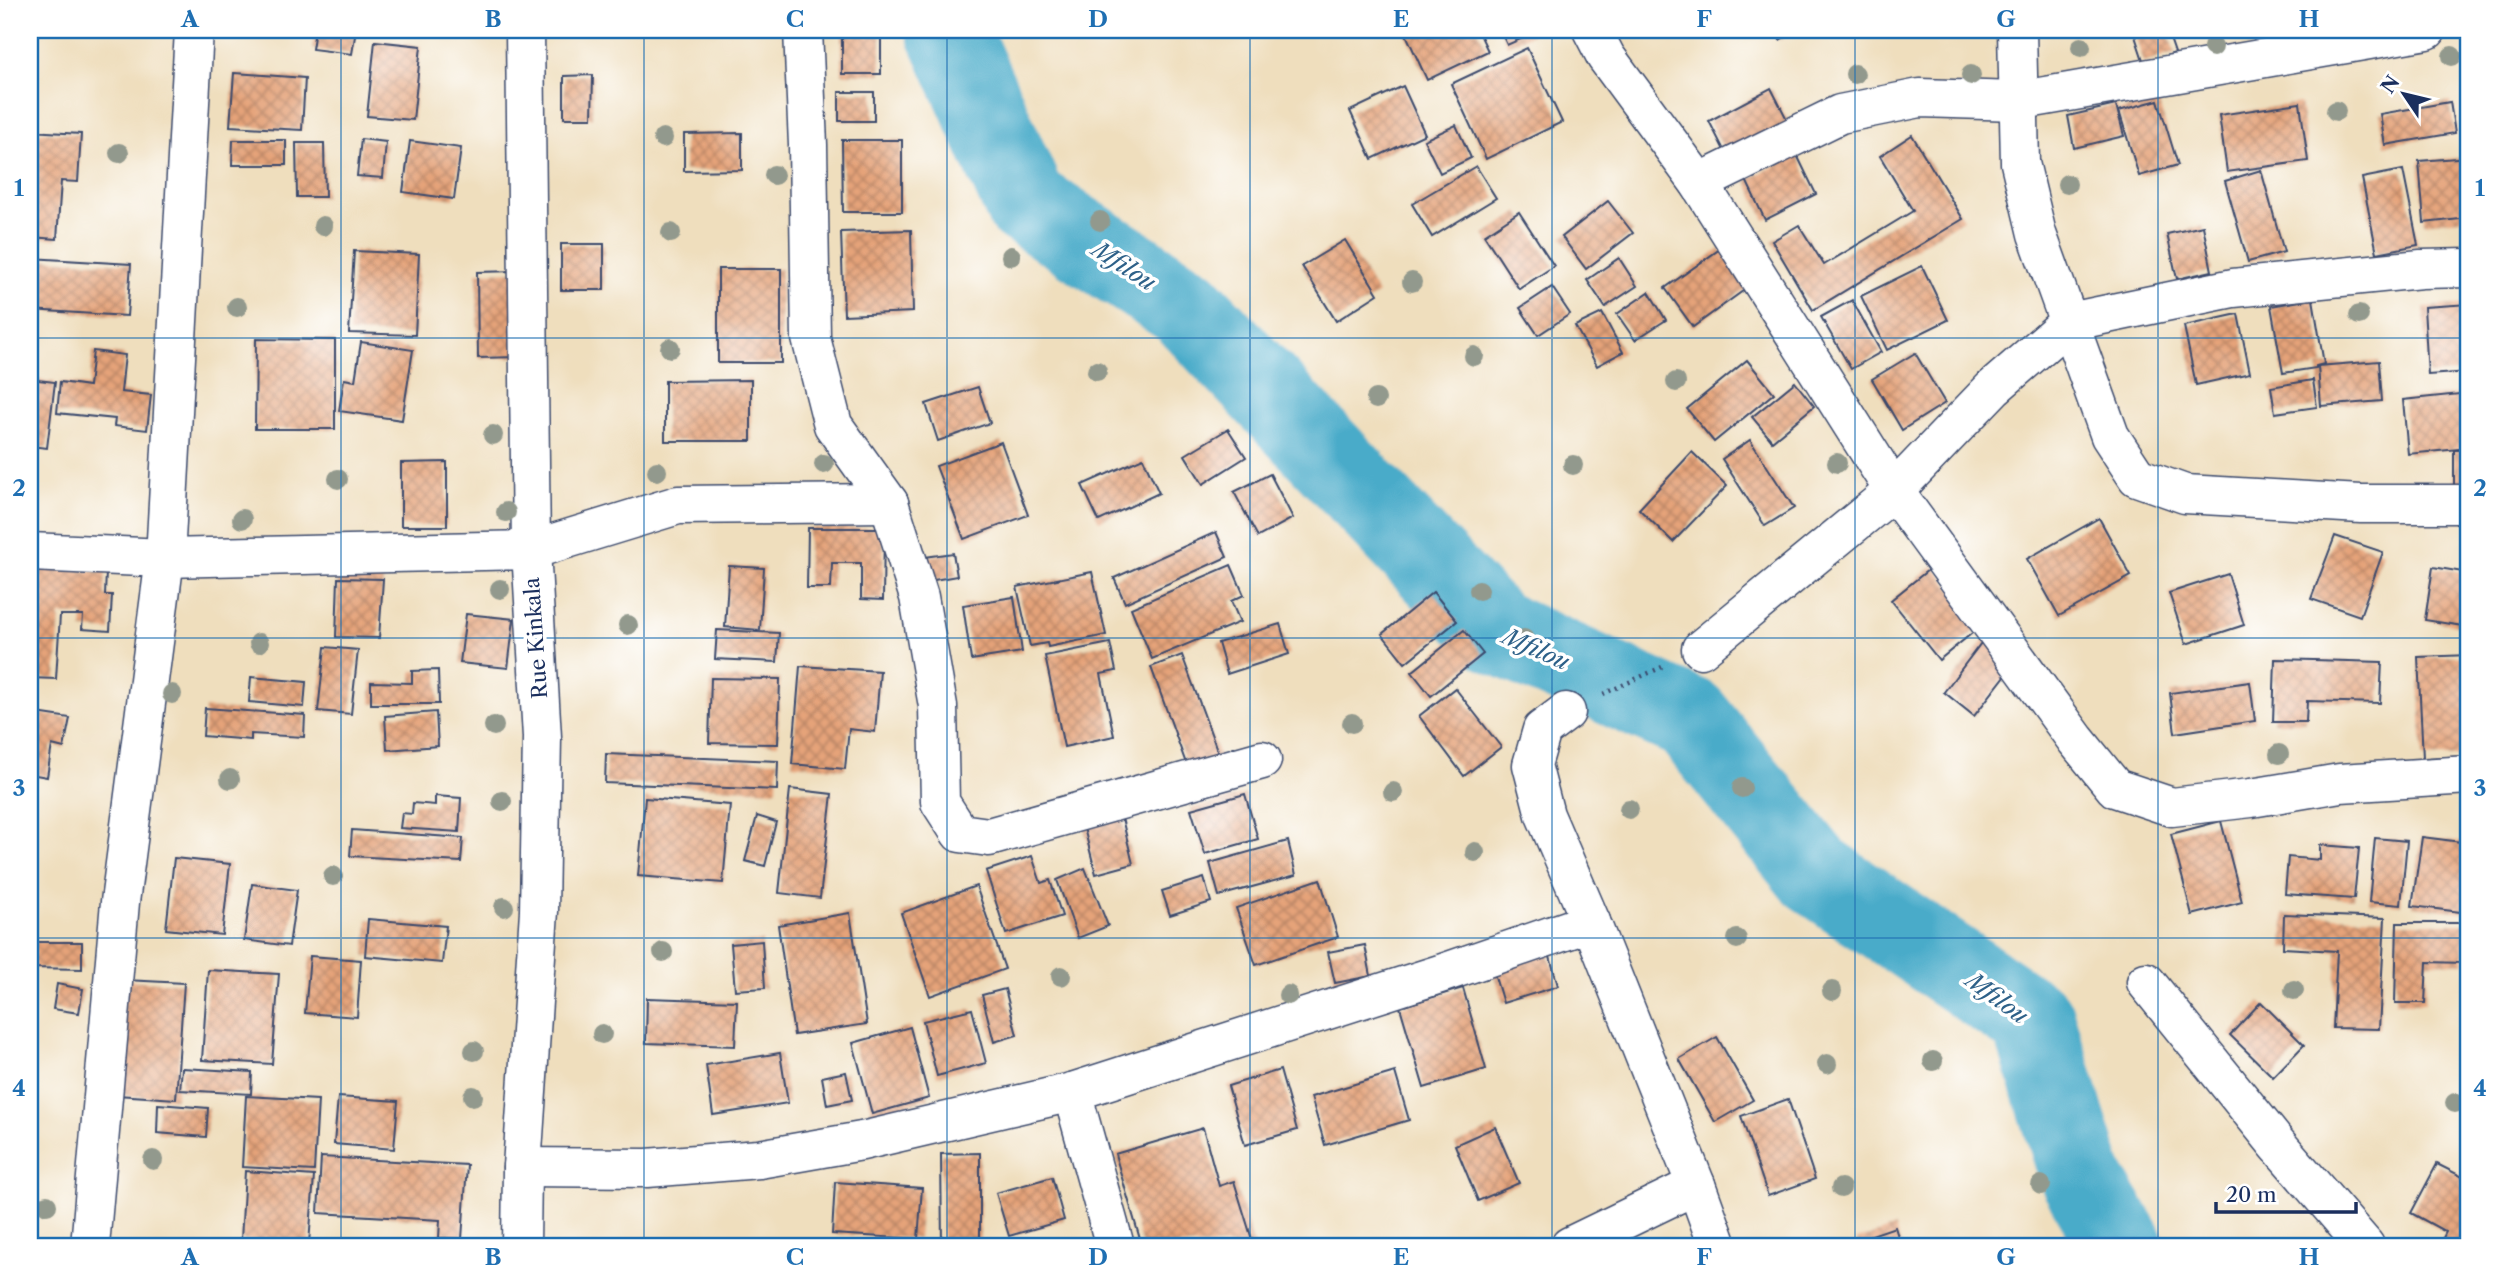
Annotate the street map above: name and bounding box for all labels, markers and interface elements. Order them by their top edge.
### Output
text: A [180,5,200,33]
text: B [484,5,502,33]
text: C [786,5,804,33]
text: D [1088,5,1108,33]
text: E [1393,5,1409,33]
text: F [1696,5,1712,33]
text: G [1996,5,2016,33]
text: H [2299,5,2320,33]
north arrow [2370,60,2440,130]
text: N [2376,71,2405,98]
text: 1 [14,174,25,202]
text: 1 [2475,174,2486,202]
water label: Mfilou [1085,234,1161,297]
text: 2 [12,474,26,502]
text: 2 [2473,474,2487,502]
street label: Rue Kinkala [519,576,552,700]
water label: Mfilou [1496,621,1574,676]
text: 3 [13,774,26,802]
text: 3 [2474,774,2487,802]
water label: Mfilou [1958,964,2034,1030]
text: 4 [12,1074,26,1102]
text: 4 [2473,1074,2487,1102]
scale bar [2216,1171,2356,1215]
text: 20 m [2226,1182,2277,1207]
text: A [180,1243,200,1271]
text: B [484,1243,502,1271]
text: C [786,1243,804,1271]
text: D [1088,1243,1108,1271]
text: E [1393,1243,1409,1271]
text: F [1696,1243,1712,1271]
text: G [1996,1243,2016,1271]
text: H [2299,1243,2320,1271]

